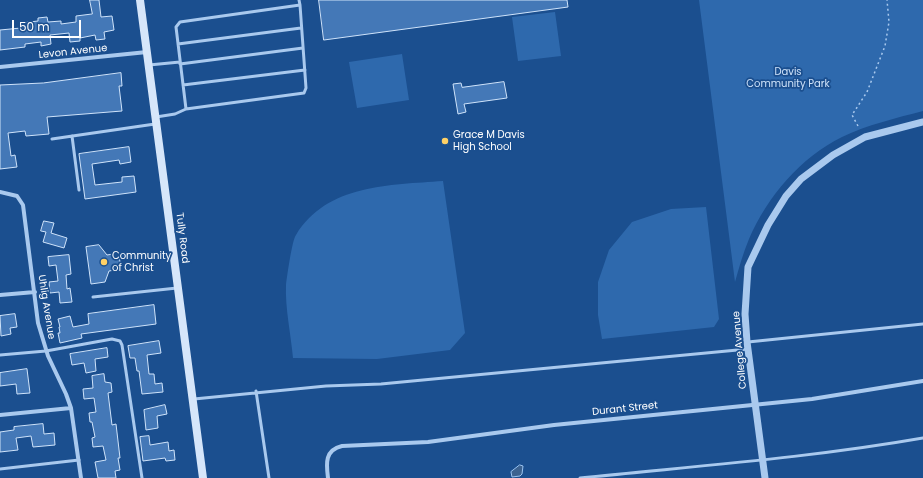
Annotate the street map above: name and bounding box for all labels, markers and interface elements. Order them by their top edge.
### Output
scale bar [14,12,83,38]
text: 50 m [19,18,50,35]
street label: Levon Avenue [38,42,108,62]
park label: Davis Community Park [746,66,830,90]
place label: Grace M Davis High School [453,129,525,152]
marker: Grace M Davis High School [440,136,450,146]
street label: Tully Road [173,212,191,264]
place label: Community of Christ [112,250,171,274]
marker: Community of Christ [99,257,109,267]
street label: Uhlig Avenue [35,274,57,340]
street label: College Avenue [731,310,749,390]
street label: Durant Street [592,400,658,418]

